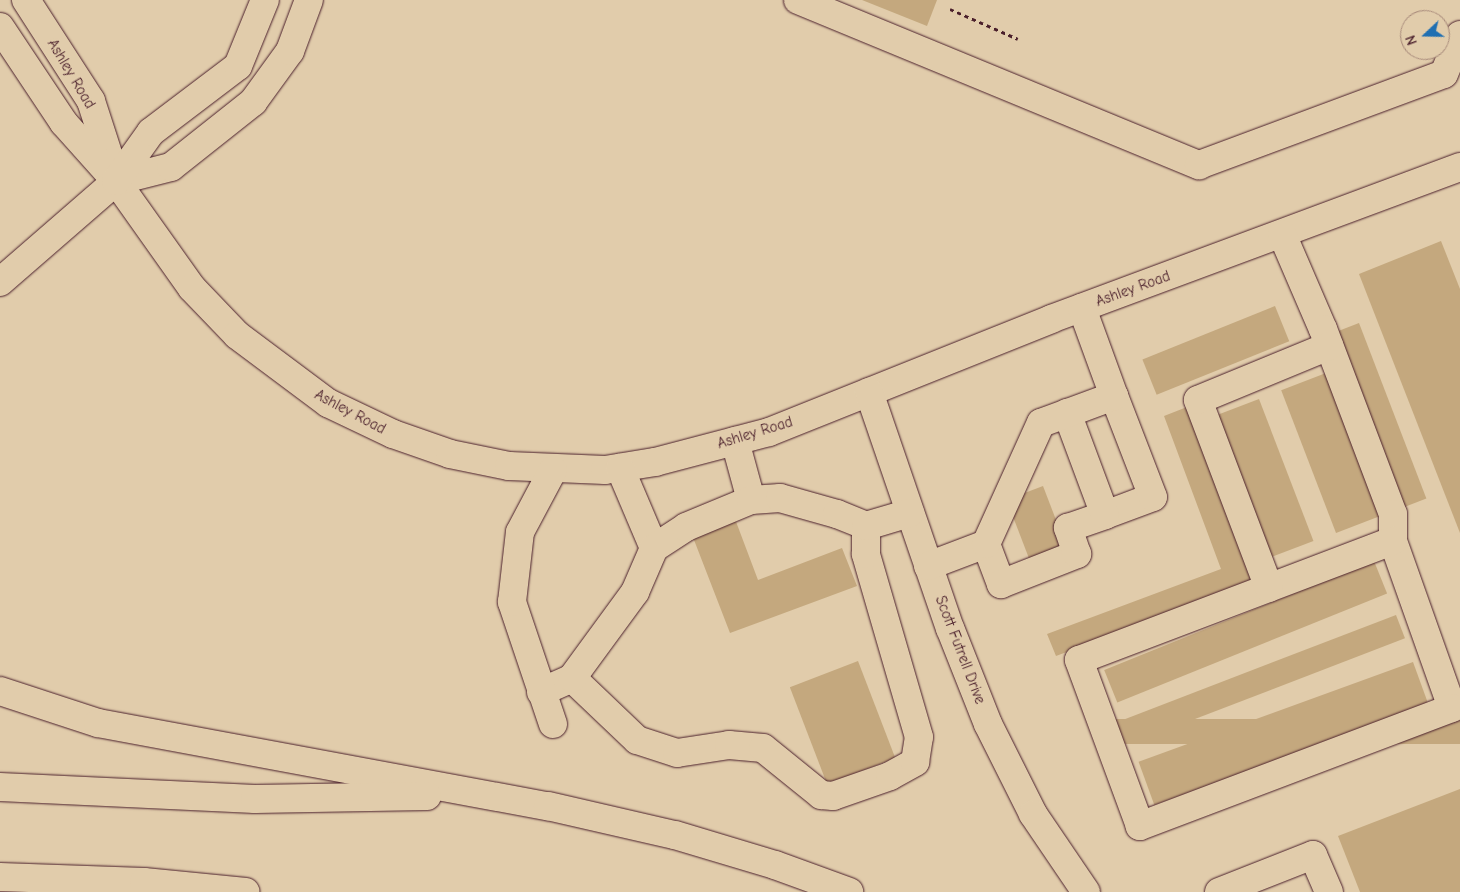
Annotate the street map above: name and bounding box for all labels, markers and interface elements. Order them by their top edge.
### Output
north arrow [1400,10,1450,60]
text: N [1402,33,1421,48]
street label: Ashley Road [43,36,99,112]
street label: Ashley Road [1093,267,1173,311]
street label: Ashley Road [311,386,389,438]
street label: Ashley Road [715,413,795,453]
street label: Scott Futrell Drive [931,593,989,707]

